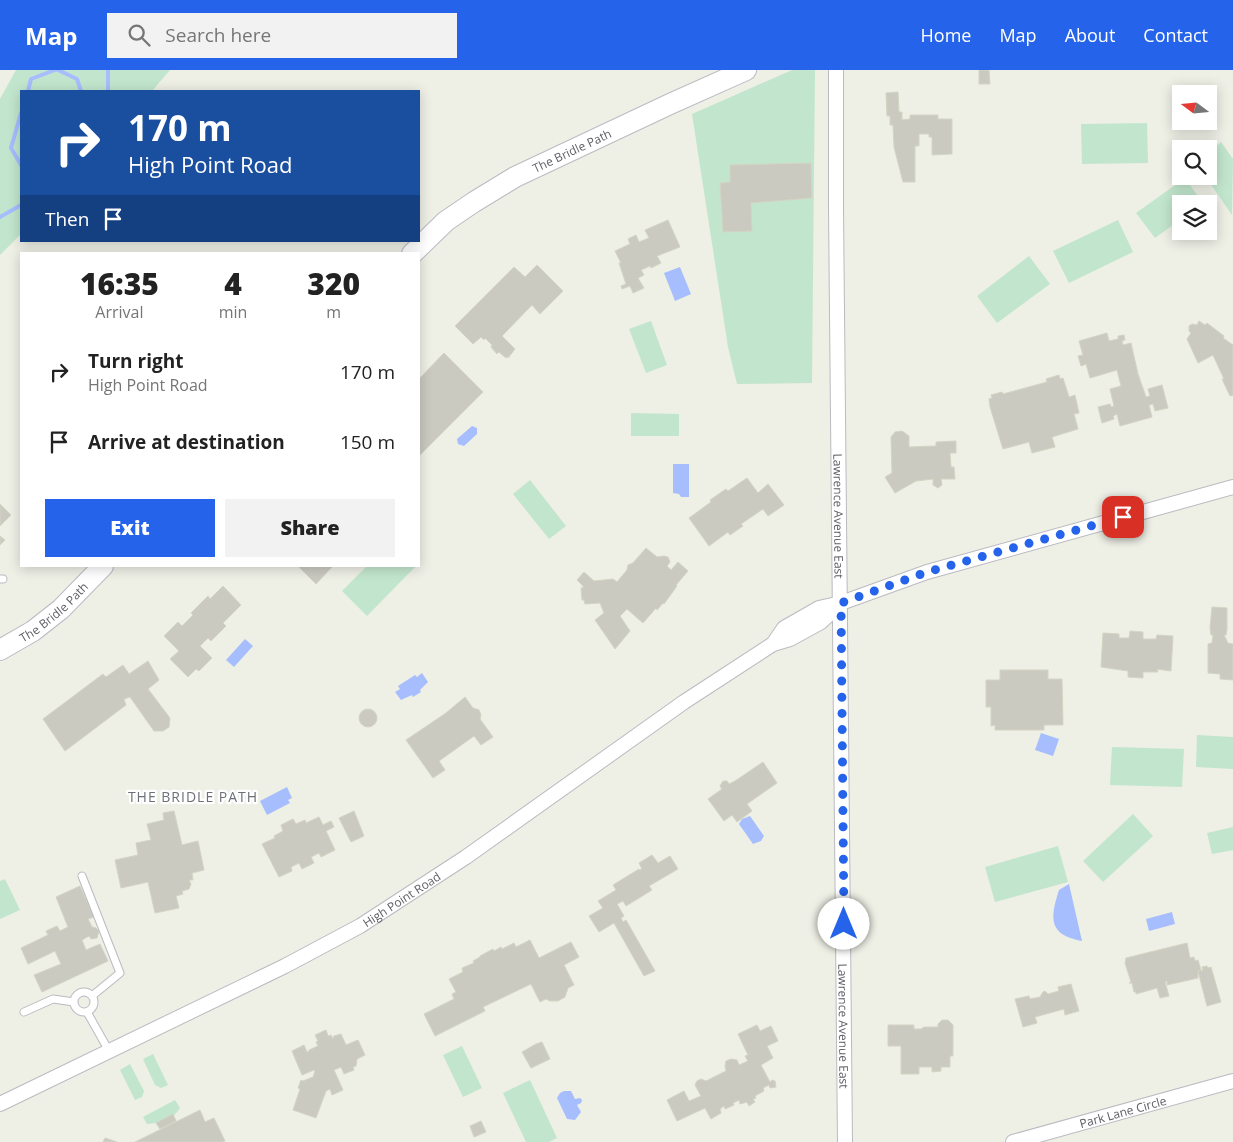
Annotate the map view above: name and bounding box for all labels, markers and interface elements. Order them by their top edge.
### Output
search box [107,13,457,58]
text: Map [25,19,77,52]
icon: search [125,21,153,49]
text: Search here [165,22,271,48]
text: Home [921,23,971,47]
text: Map [999,23,1037,47]
text: About [1065,23,1115,47]
text: Contact [1143,23,1208,47]
north arrow [1172,85,1218,130]
map controls [1172,85,1217,240]
text: 170 m [128,104,232,151]
icon: right [45,110,110,175]
street label: The Bridle Path [530,124,614,176]
button: search [1172,140,1217,185]
text: High Point Road [128,149,293,179]
button: layers [1172,195,1217,240]
icon: arrive [99,205,127,233]
text: Then [45,206,89,232]
text: 16:35 [80,263,159,304]
text: 4 [224,263,242,304]
text: 320 [307,263,360,304]
text: Arrival [95,301,143,323]
text: min [219,301,247,323]
text: m [326,301,341,323]
text: Turn right [88,348,183,374]
icon: right [45,358,73,386]
text: 170 m [340,359,395,385]
text: High Point Road [88,374,208,396]
icon: arrive [45,428,73,456]
text: Arrive at destination [88,429,285,455]
text: 150 m [340,429,395,455]
street label: Lawrence Avenue East [830,453,848,579]
pin [1102,496,1144,538]
button: Exit [45,499,215,557]
button: Share [225,499,395,557]
icon: arrive [1109,503,1137,531]
street label: The Bridle Path [16,578,92,646]
district label: THE BRIDLE PATH [128,787,258,806]
street label: High Point Road [359,867,444,931]
position arrow [817,897,869,949]
street label: Lawrence Avenue East [835,963,853,1089]
street label: Park Lane Circle [1077,1091,1168,1132]

